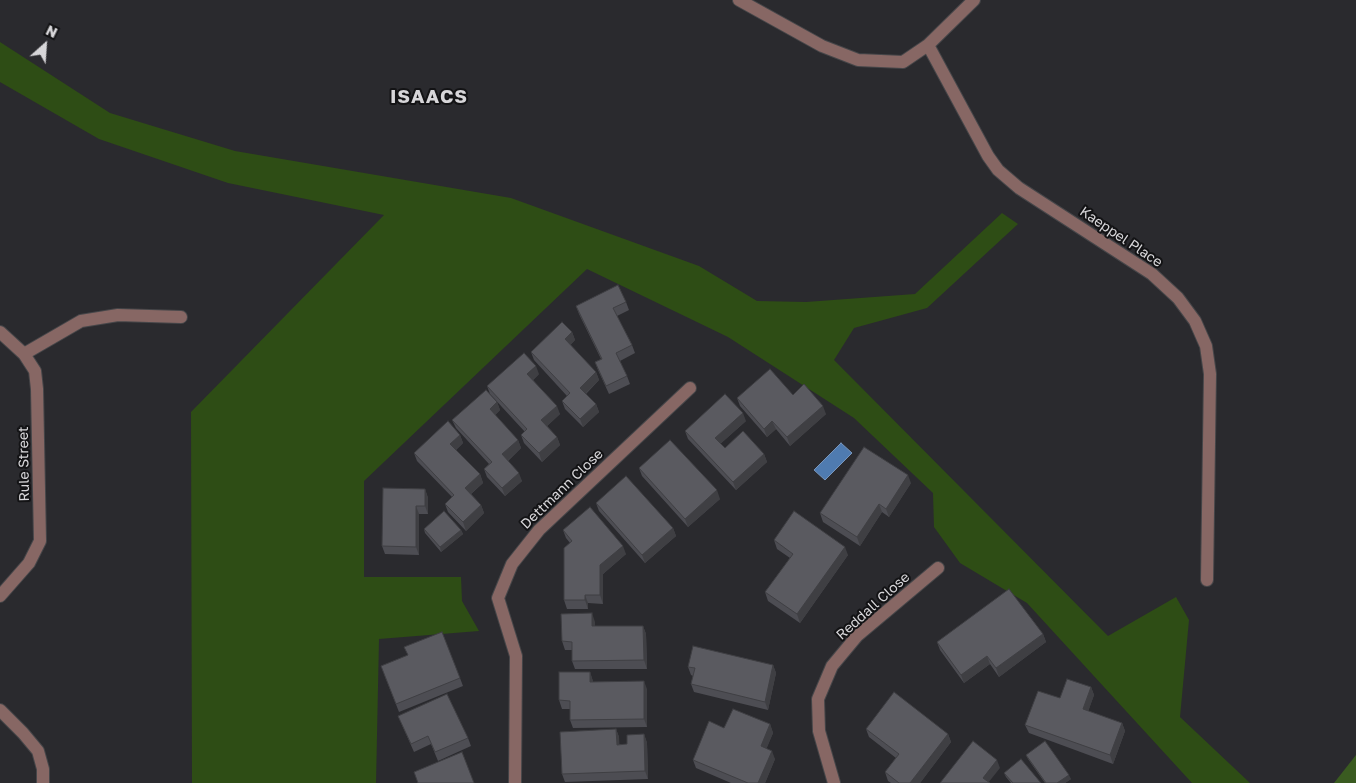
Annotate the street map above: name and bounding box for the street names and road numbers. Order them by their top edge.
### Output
street label: Kaeppel Place [1076,203,1166,271]
street label: Rule Street [15,426,33,502]
street label: Dettmann Close [517,446,607,532]
street label: Reddall Close [833,569,913,643]

